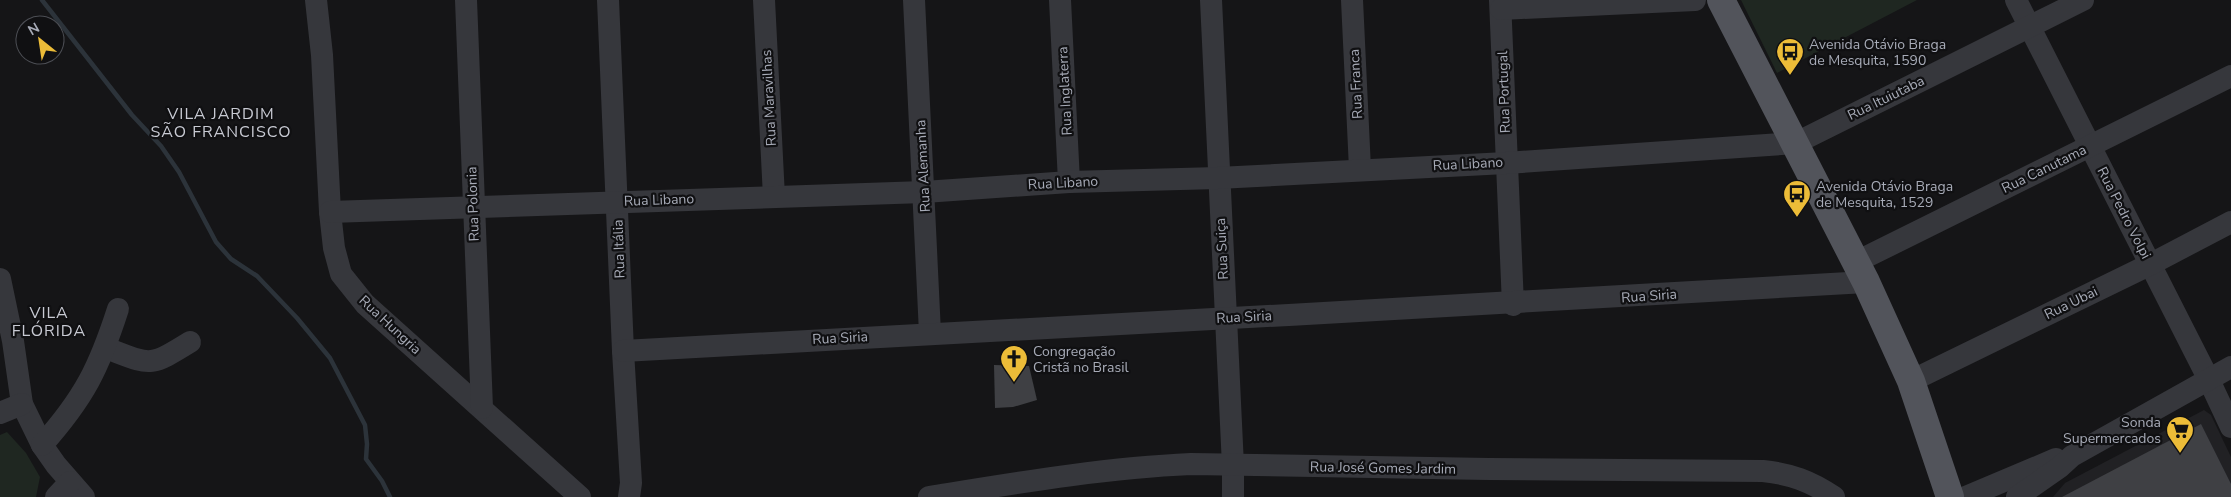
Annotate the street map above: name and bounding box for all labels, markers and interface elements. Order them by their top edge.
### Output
north arrow [15,15,65,65]
text: N [24,18,43,40]
place label: Avenida Otávio Braga de Mesquita, 1590 [1809,35,1946,70]
bus stop icon: Avenida Otávio Braga de Mesquita, 1590 [1775,37,1805,76]
street label: Rua Inglaterra [1053,46,1077,136]
street label: Rua Maravilhas [757,49,781,147]
street label: Rua Franca [1345,49,1367,119]
street label: Rua Portugal [1493,50,1515,134]
street label: Rua Ituiutaba [1844,71,1928,125]
district label: VILA JARDIM SÃO FRANCISCO [151,103,291,143]
street label: Rua Alemanha [911,119,935,213]
street label: Rua Canutama [1998,140,2090,198]
street label: Rua Libano [1432,153,1504,175]
street label: Rua Pedro Volpi [2093,164,2155,262]
street label: Rua Polonia [462,166,484,242]
street label: Rua Libano [1027,172,1099,194]
place label: Avenida Otávio Braga de Mesquita, 1529 [1816,177,1953,212]
bus stop icon: Avenida Otávio Braga de Mesquita, 1529 [1782,179,1812,218]
street label: Rua Libano [623,189,695,211]
street label: Rua Suiça [1211,218,1233,280]
street label: Rua Itália [608,219,630,279]
street label: Rua Ubai [2041,282,2101,324]
street label: Rua Siria [1621,285,1677,307]
street label: Rua Hungria [355,291,425,359]
district label: VILA FLÓRIDA [12,302,86,342]
street label: Rua Siria [1216,306,1272,328]
street label: Rua Siria [812,327,868,349]
place label: Congregação Cristã no Brasil [1033,342,1129,377]
church icon: Congregação Cristã no Brasil [999,344,1029,383]
place label: Sonda Supermercados [2063,413,2161,448]
supermarket icon: Sonda Supermercados [2165,415,2195,454]
street label: Rua José Gomes Jardim [1310,457,1456,479]

